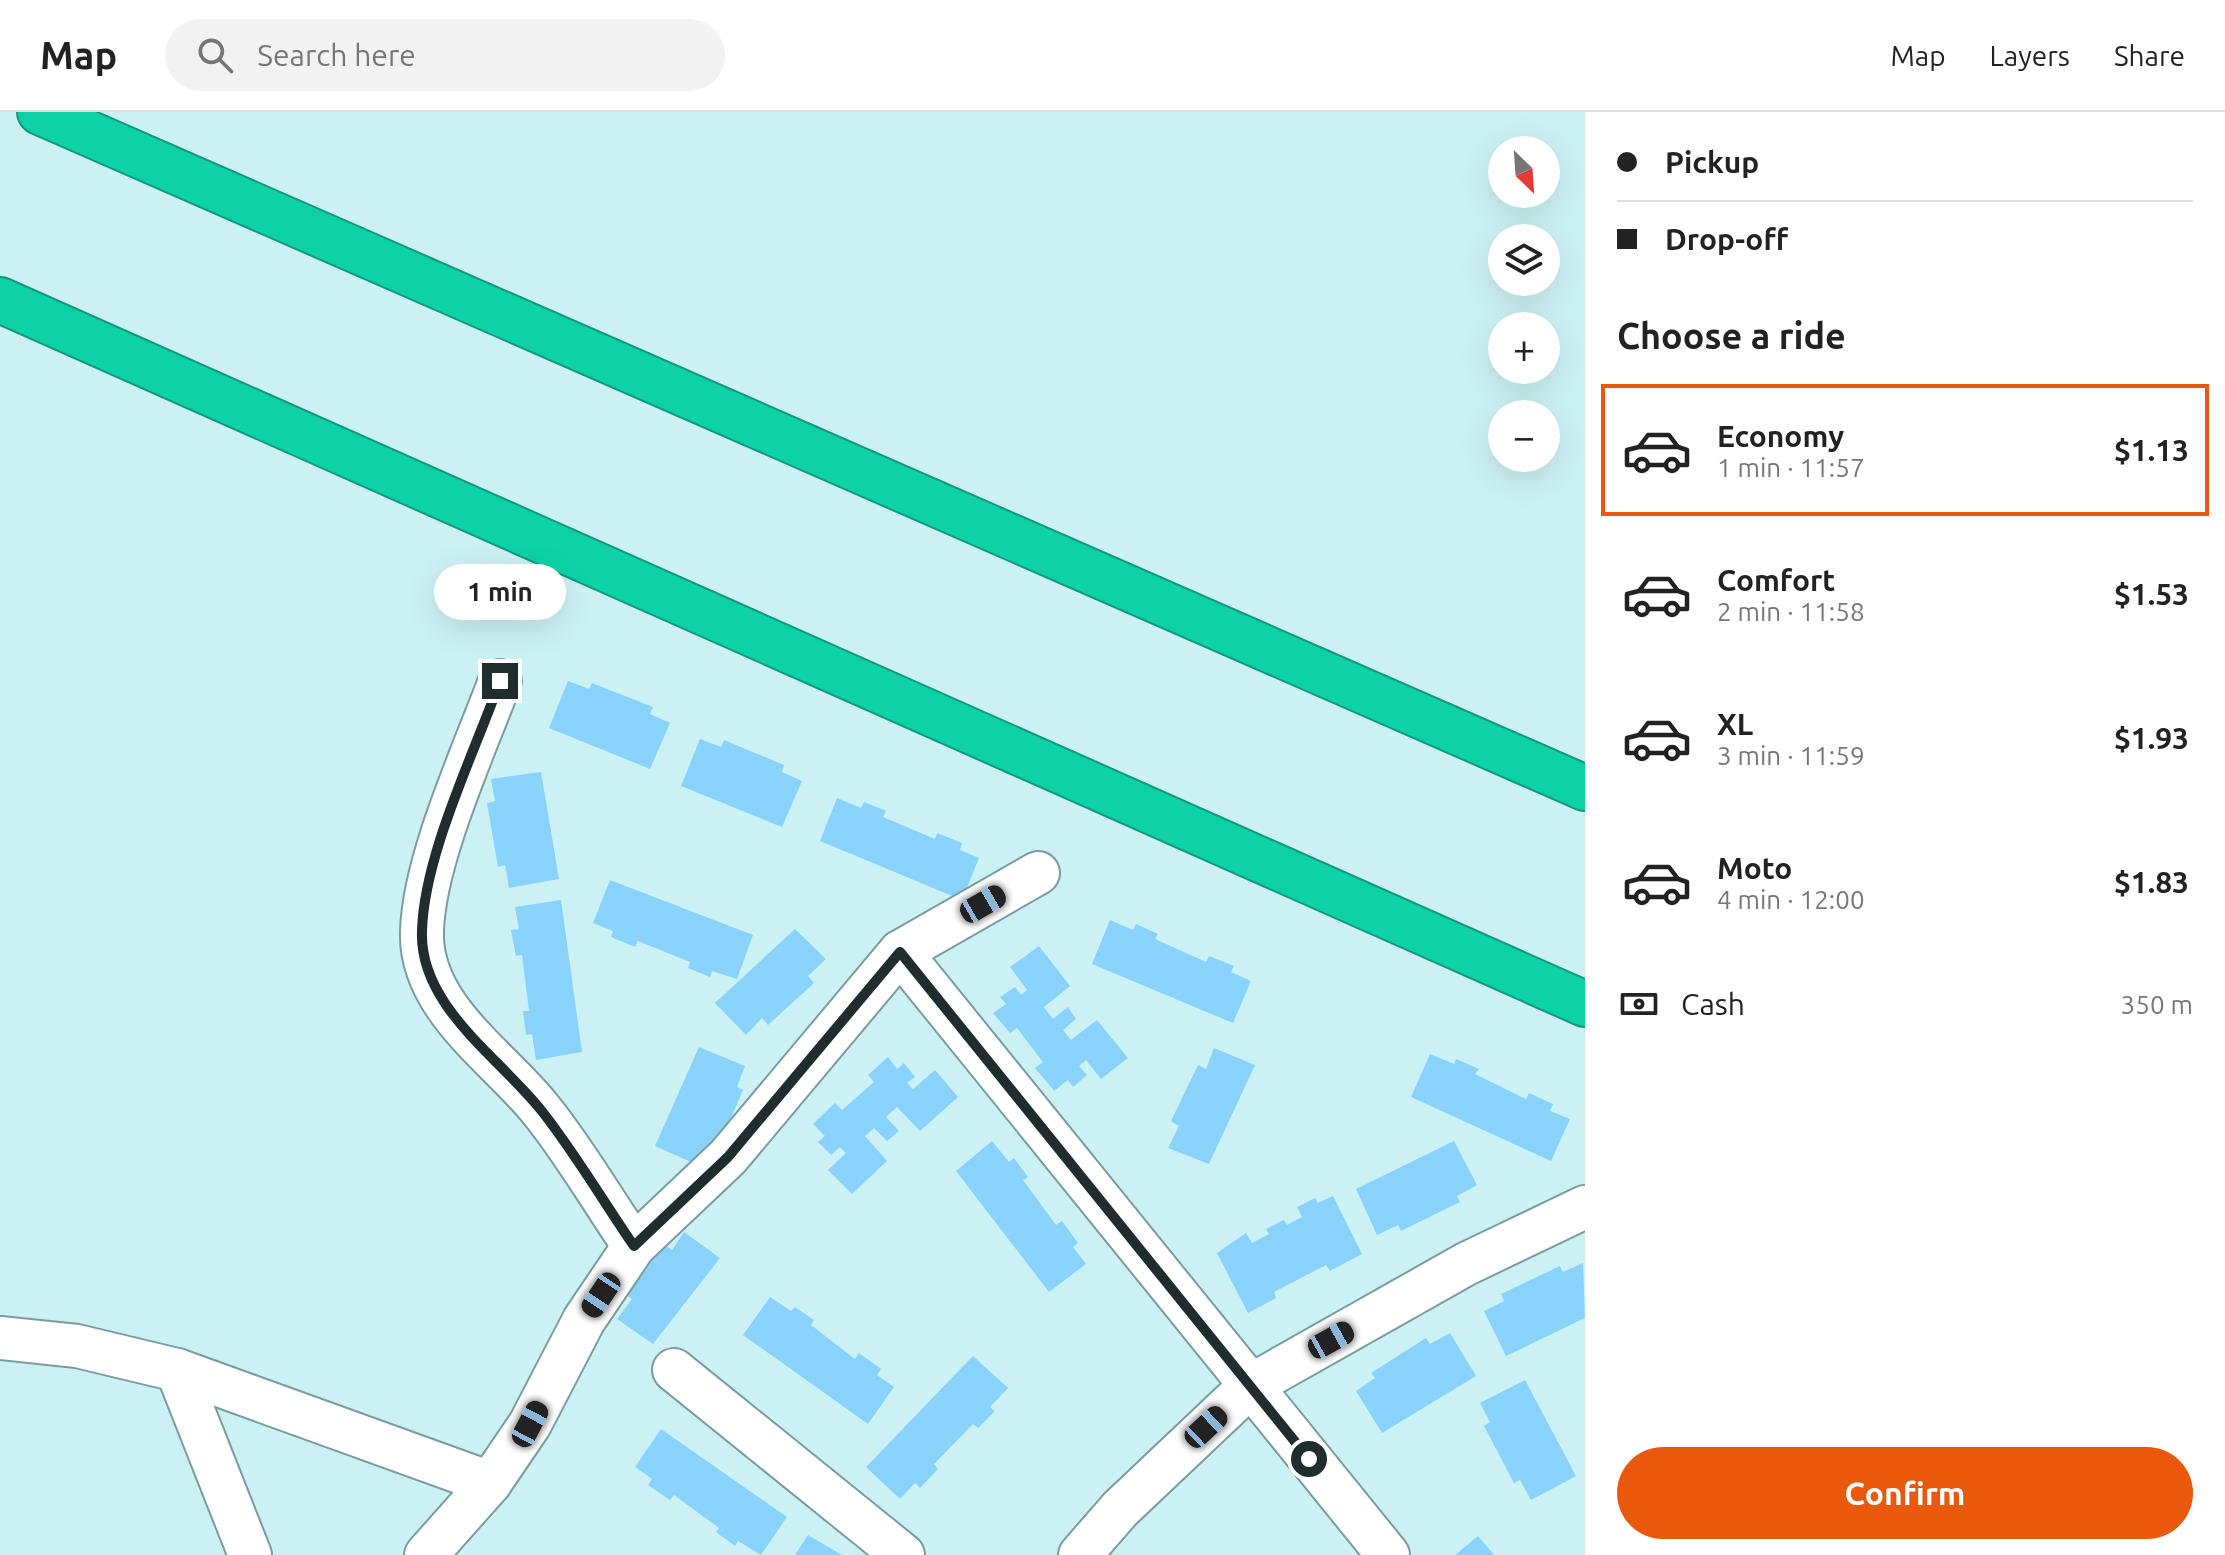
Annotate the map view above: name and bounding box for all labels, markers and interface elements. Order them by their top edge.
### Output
search box [165,19,725,91]
icon: search [193,33,237,77]
text: Map [40,34,117,76]
text: Search here [257,38,416,72]
text: Map [1890,40,1946,71]
text: Layers [1990,40,2070,71]
text: Share [2114,40,2185,71]
north arrow [1488,136,1560,208]
map controls [1488,136,1560,472]
text: Pickup [1665,145,1759,179]
text: Drop-off [1665,222,1788,256]
button: layers [1488,224,1560,296]
button: + [1488,312,1560,384]
text: Choose a ride [1617,315,1846,356]
button: − [1488,400,1560,472]
icon: car [1621,414,1693,486]
text: Economy [1717,419,1844,453]
text: $1.13 [2114,433,2189,467]
text: 1 min · 11:57 [1717,453,1865,482]
icon: car [1621,558,1693,630]
text: Comfort [1717,563,1835,597]
callout: 1 min [434,565,566,621]
text: 1 min [467,577,533,606]
text: $1.53 [2114,577,2189,611]
text: 2 min · 11:58 [1717,597,1865,626]
route end [482,663,518,699]
icon: car [1621,702,1693,774]
text: XL [1717,707,1753,741]
text: $1.93 [2114,721,2189,755]
text: 3 min · 11:59 [1717,741,1865,770]
icon: car [1621,846,1693,918]
text: Moto [1717,851,1792,885]
text: $1.83 [2114,865,2189,899]
car [956,882,1010,926]
text: 4 min · 12:00 [1717,885,1865,914]
icon: cash [1617,982,1661,1026]
text: Cash [1681,987,1745,1021]
text: 350 m [2121,990,2193,1019]
car [578,1268,624,1322]
car [1304,1318,1358,1362]
car [508,1397,552,1451]
car [1180,1402,1232,1452]
route start [1291,1441,1327,1477]
button: Confirm [1617,1447,2193,1539]

